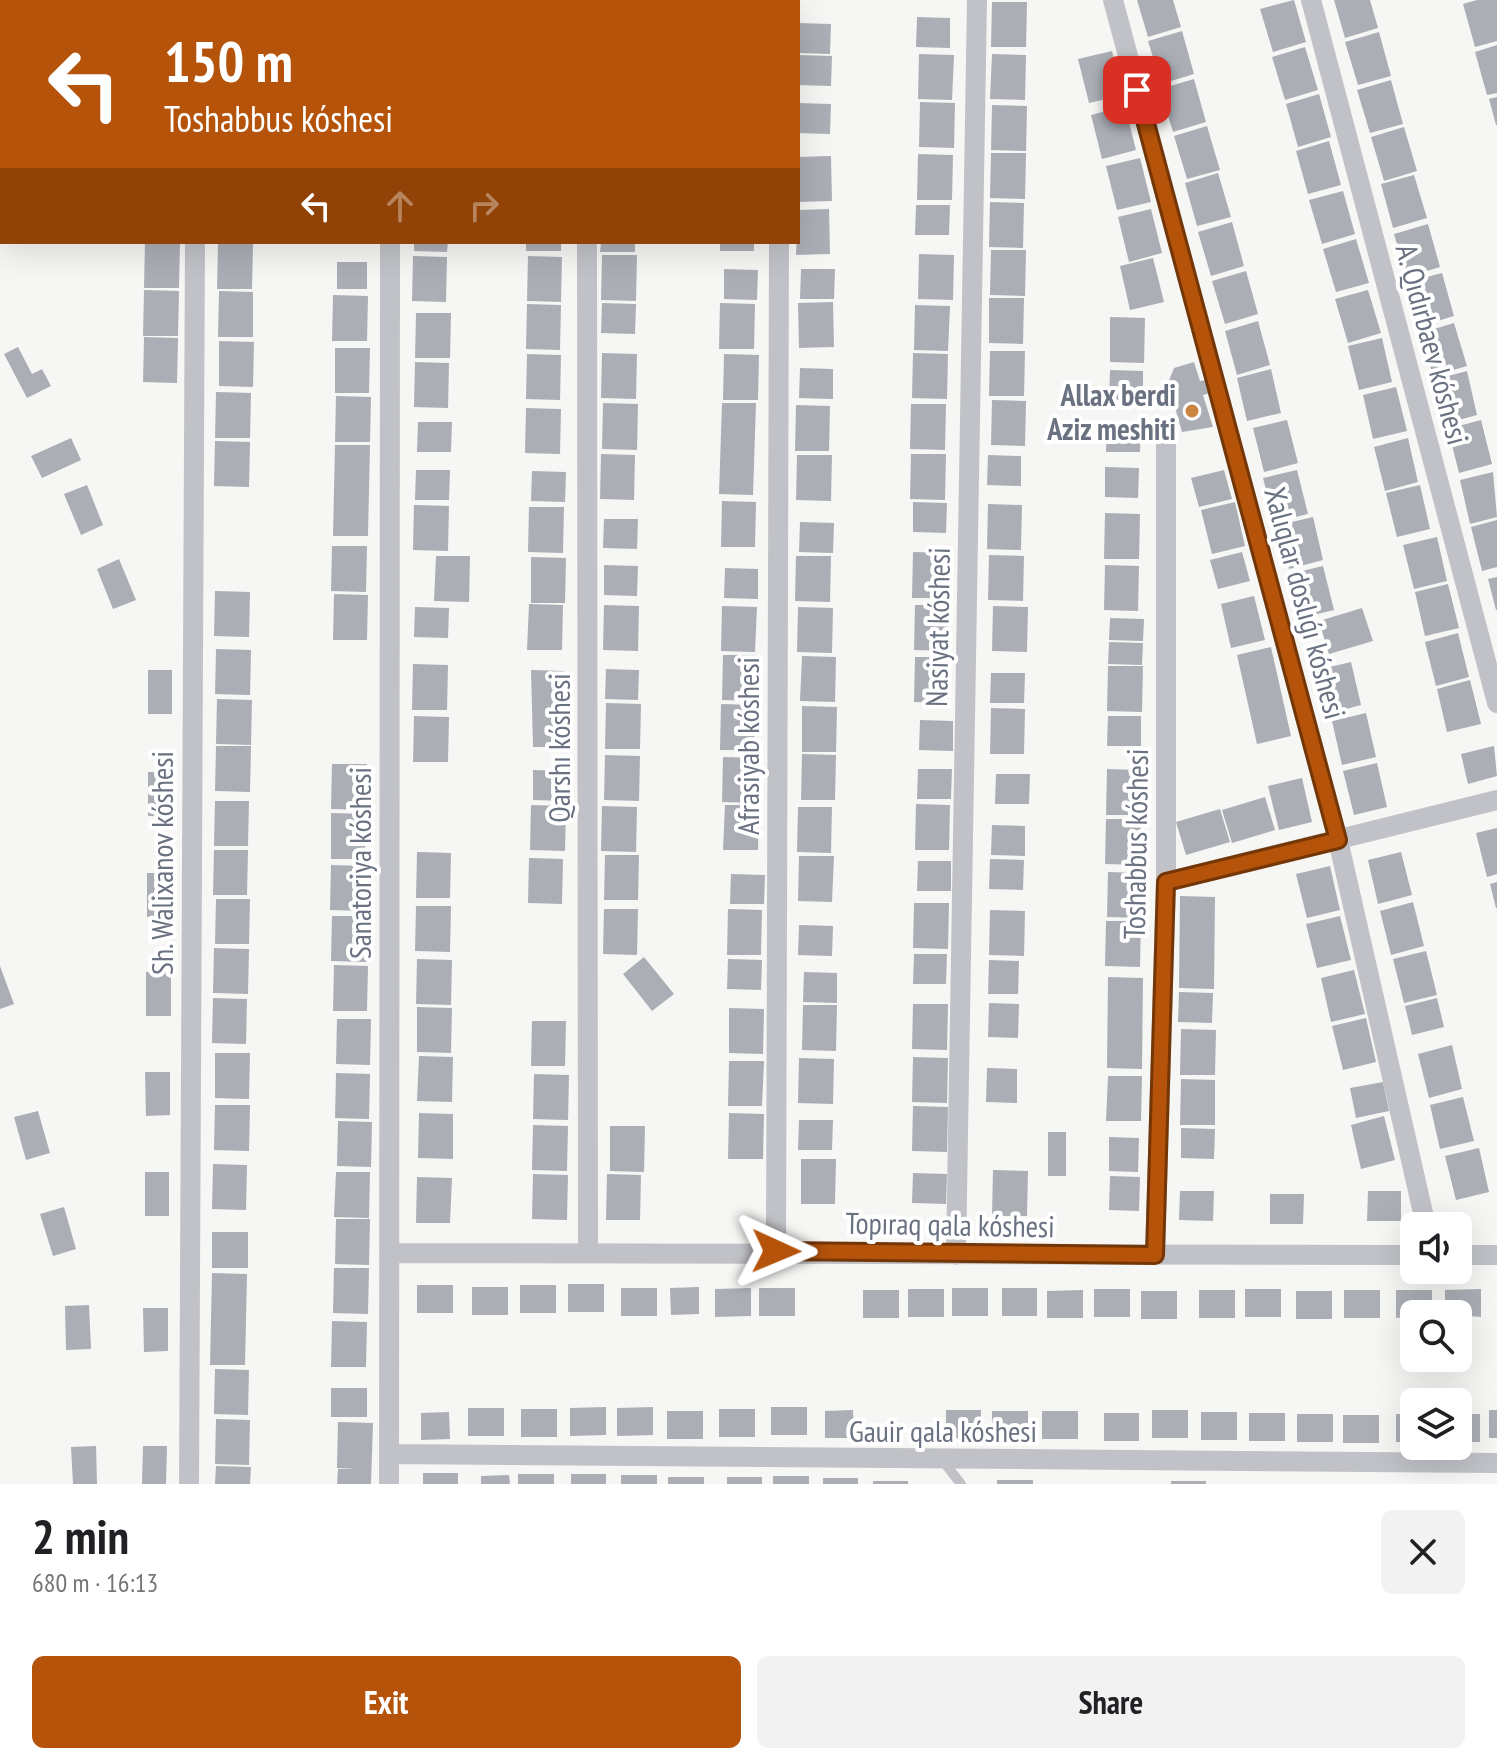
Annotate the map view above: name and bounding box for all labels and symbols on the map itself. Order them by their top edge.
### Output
pin [1103,56,1171,124]
street label: A. Qıdırbaev kóshesi [1388,240,1478,448]
place label: Allax berdi Aziz meshiti [1046,375,1176,448]
marker: Allax berdi Aziz meshiti [1183,402,1201,420]
street label: Xalıqlar doslıǵı kóshesi [1256,483,1356,723]
street label: Nasiyat kóshesi [916,547,958,707]
street label: Afrasiyab kóshesi [728,657,767,835]
street label: Qarshı kóshesi [539,673,578,823]
street label: Toshabbus kóshesi [1114,748,1156,940]
street label: Sh. Walixanov kóshesi [142,751,181,975]
street label: Sanatoriya kóshesi [340,767,379,959]
street label: Topıraq qala kóshesi [845,1203,1055,1245]
position arrow [734,1209,818,1293]
street label: Gauir qala kóshesi [849,1411,1037,1450]

